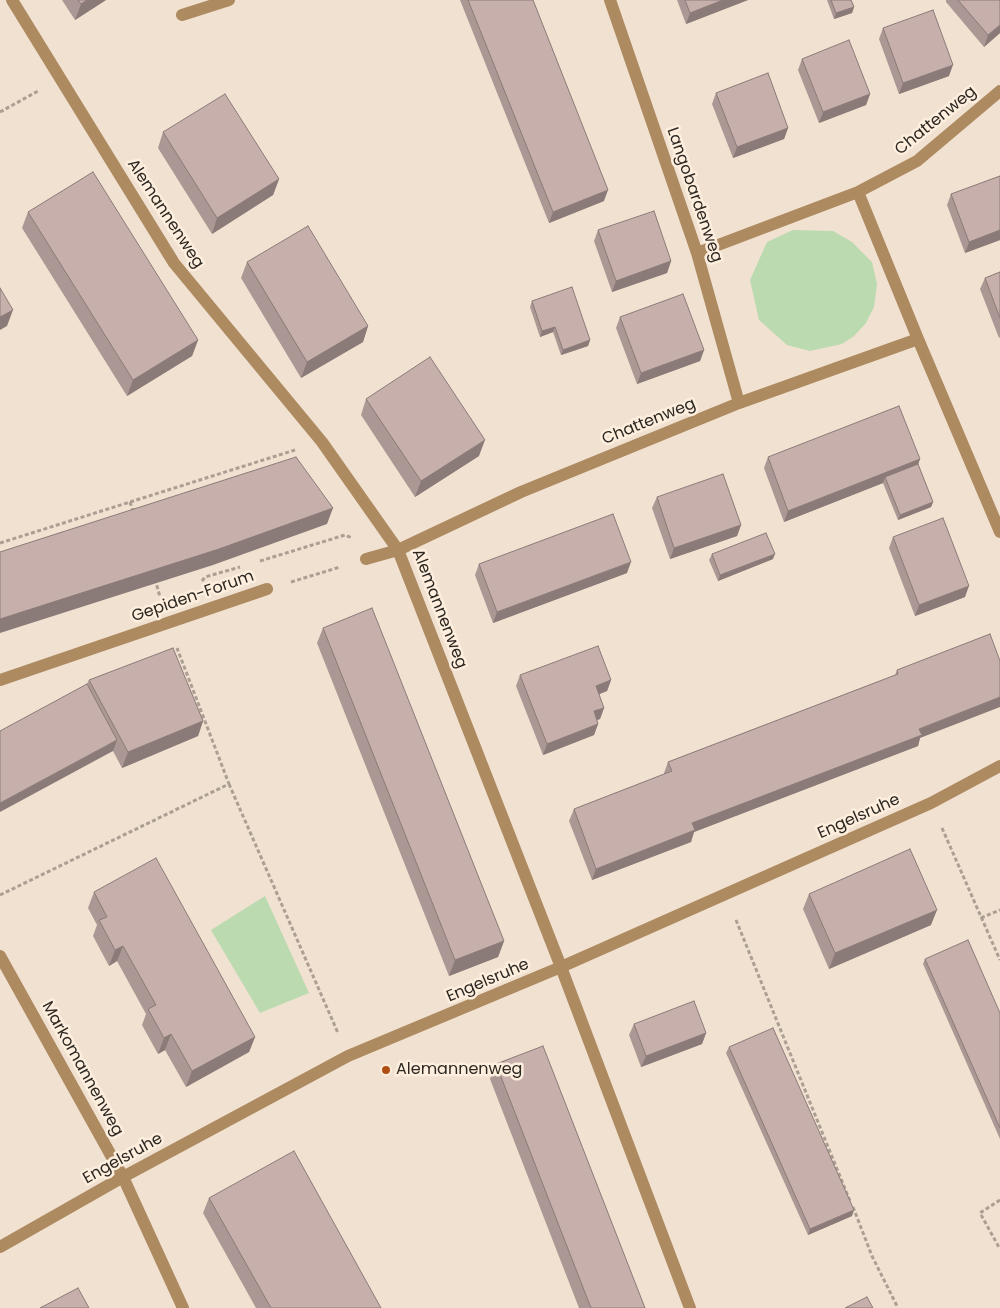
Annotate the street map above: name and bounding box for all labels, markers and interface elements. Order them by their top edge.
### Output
street label: Chattenweg [891,82,981,160]
street label: Langobardenweg [662,125,726,265]
street label: Alemannenweg [123,156,207,272]
street label: Chattenweg [599,395,699,449]
street label: Alemannenweg [407,547,471,671]
street label: Gepiden-Forum [129,567,257,627]
street label: Engelsruhe [815,790,903,844]
street label: Engelsruhe [444,955,532,1007]
street label: Markomannenweg [37,998,127,1140]
place label: Alemannenweg [396,1060,522,1080]
marker: Alemannenweg [380,1064,392,1076]
street label: Engelsruhe [80,1129,166,1189]

